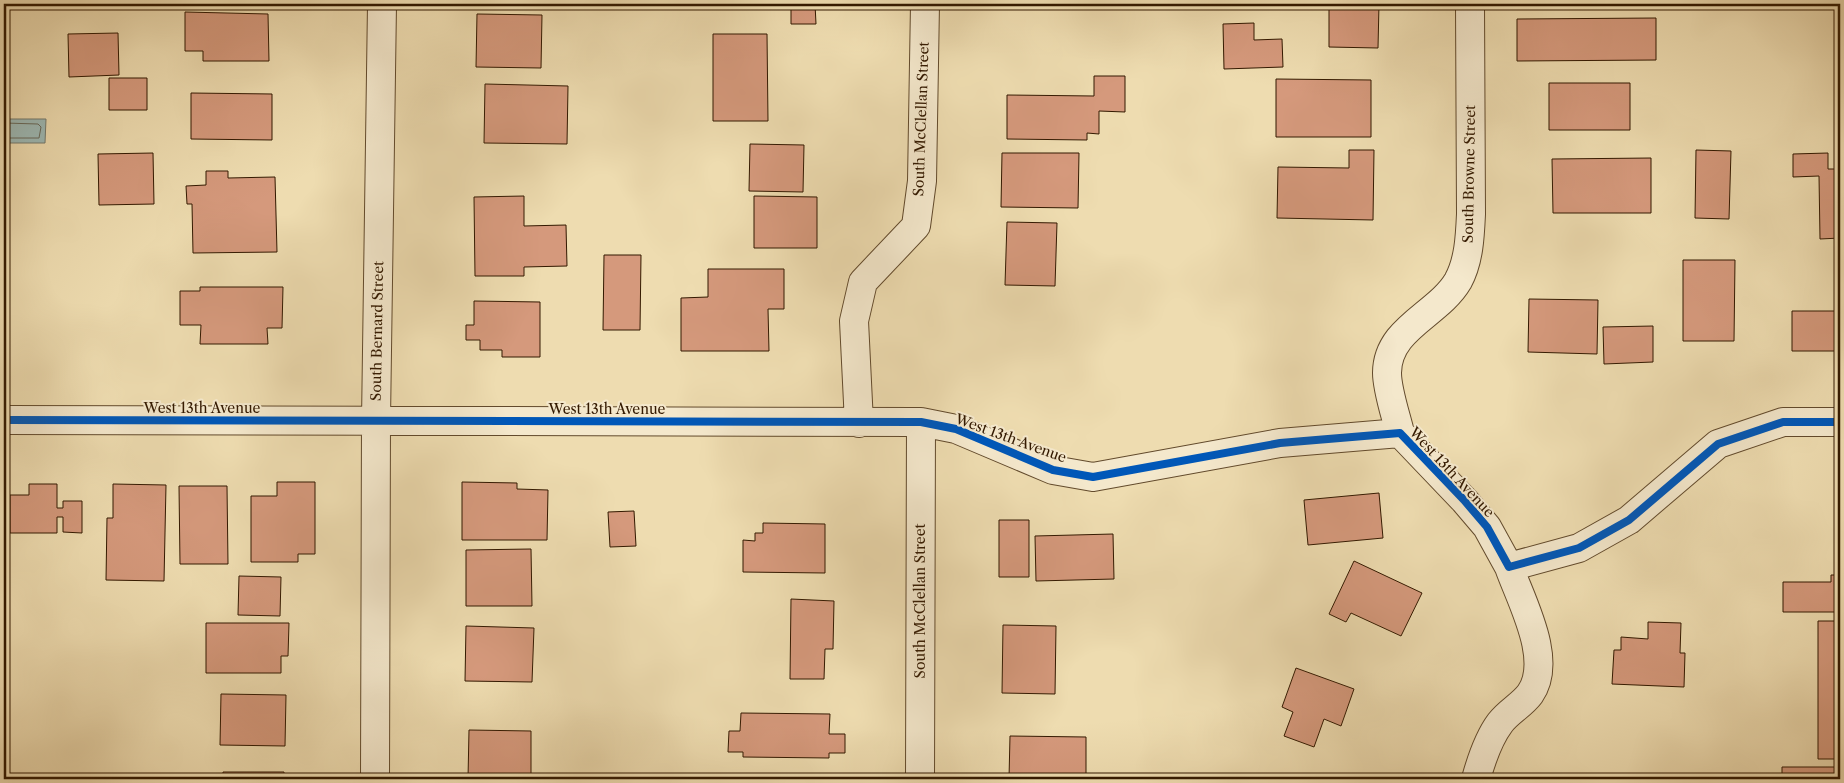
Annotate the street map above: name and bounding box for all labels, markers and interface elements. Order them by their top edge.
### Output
street label: South McClellan Street [909,41,933,197]
street label: South Browne Street [1459,105,1479,243]
street label: South Bernard Street [367,261,387,401]
street label: West 13th Avenue [143,399,261,417]
street label: West 13th Avenue [548,400,666,418]
street label: West 13th Avenue [952,409,1069,467]
street label: West 13th Avenue [1405,422,1499,521]
street label: South McClellan Street [911,524,929,678]

